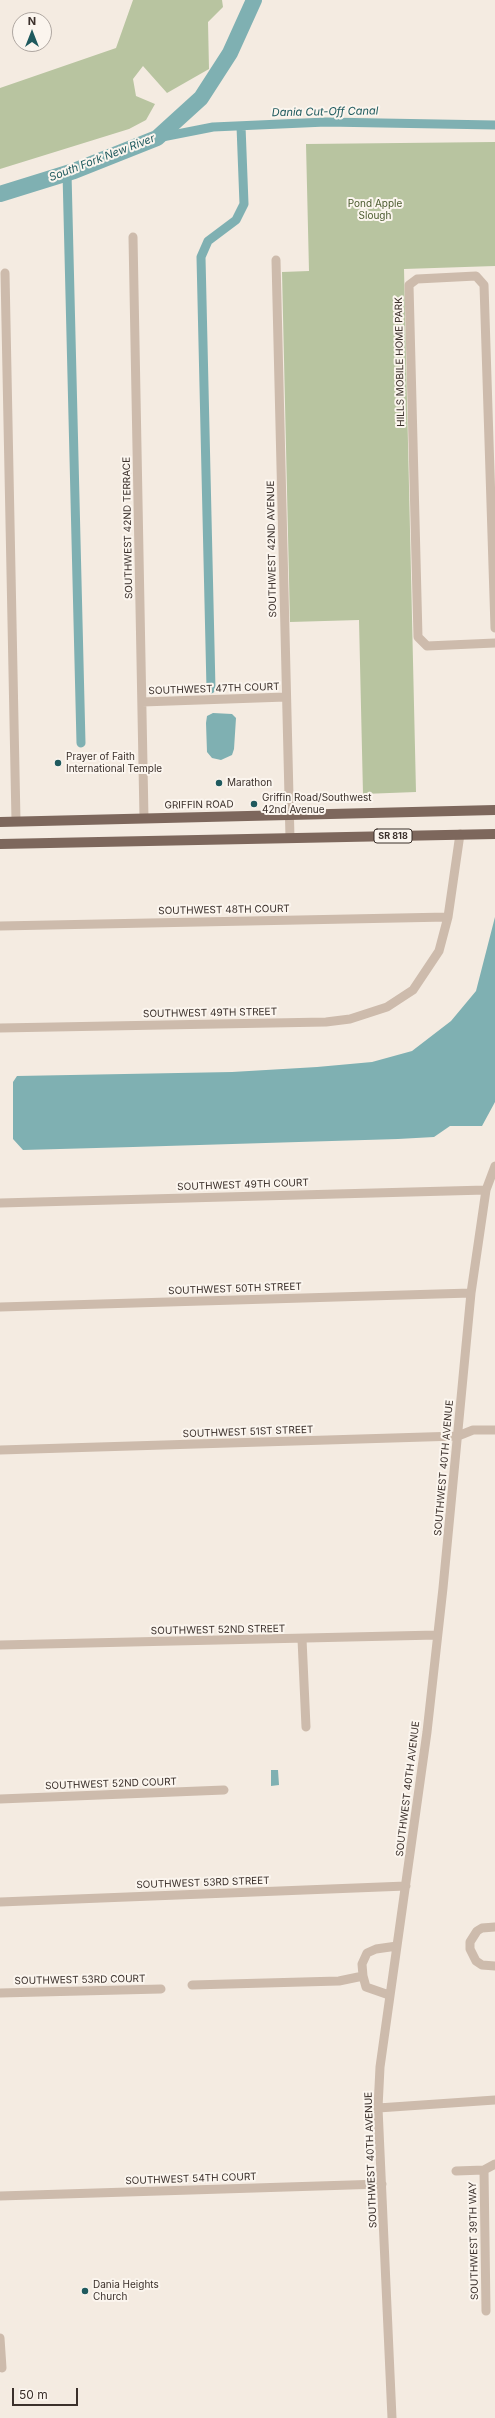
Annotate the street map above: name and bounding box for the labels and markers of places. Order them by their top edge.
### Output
place label: Prayer of Faith International Temple [66,751,162,774]
marker: Prayer of Faith International Temple [53,758,63,768]
place label: Marathon [227,777,272,789]
marker: Marathon [214,778,224,788]
place label: Griffin Road/Southwest 42nd Avenue [262,792,372,816]
marker: Griffin Road/Southwest 42nd Avenue [249,799,259,809]
place label: Dania Heights Church [93,2279,159,2302]
marker: Dania Heights Church [80,2286,90,2296]

